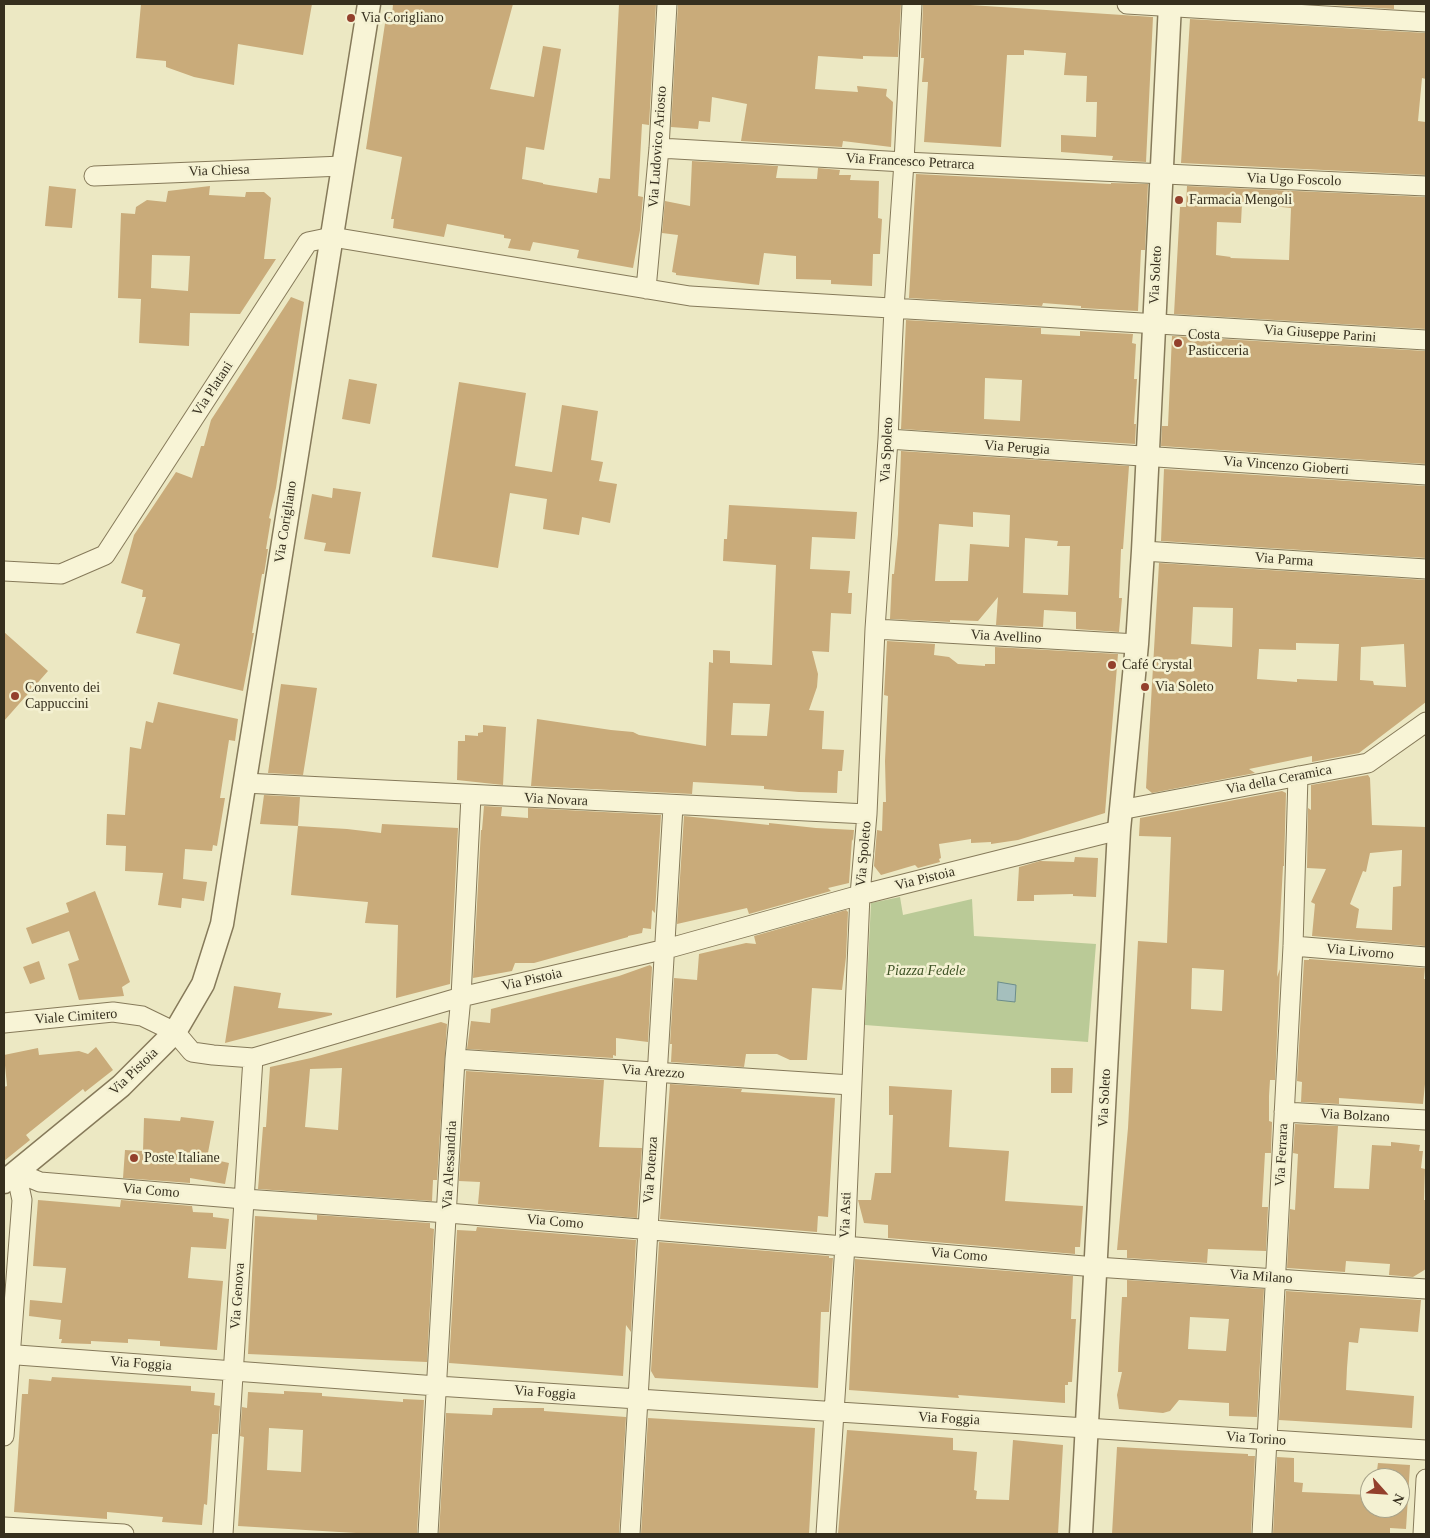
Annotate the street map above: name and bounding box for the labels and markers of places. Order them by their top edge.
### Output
place label: Via Corigliano [361,10,444,26]
marker: Via Corigliano [345,12,357,24]
place label: Farmacia Mengoli [1189,192,1292,208]
marker: Farmacia Mengoli [1173,194,1185,206]
place label: Costa Pasticceria [1188,327,1249,360]
marker: Costa Pasticceria [1172,337,1184,349]
place label: Café Crystal [1122,657,1192,673]
marker: Café Crystal [1106,659,1118,671]
place label: Via Soleto [1155,679,1214,695]
place label: Convento dei Cappuccini [25,680,100,712]
marker: Via Soleto [1139,681,1151,693]
marker: Convento dei Cappuccini [9,690,21,702]
place label: Poste Italiane [144,1150,220,1166]
marker: Poste Italiane [128,1152,140,1164]

